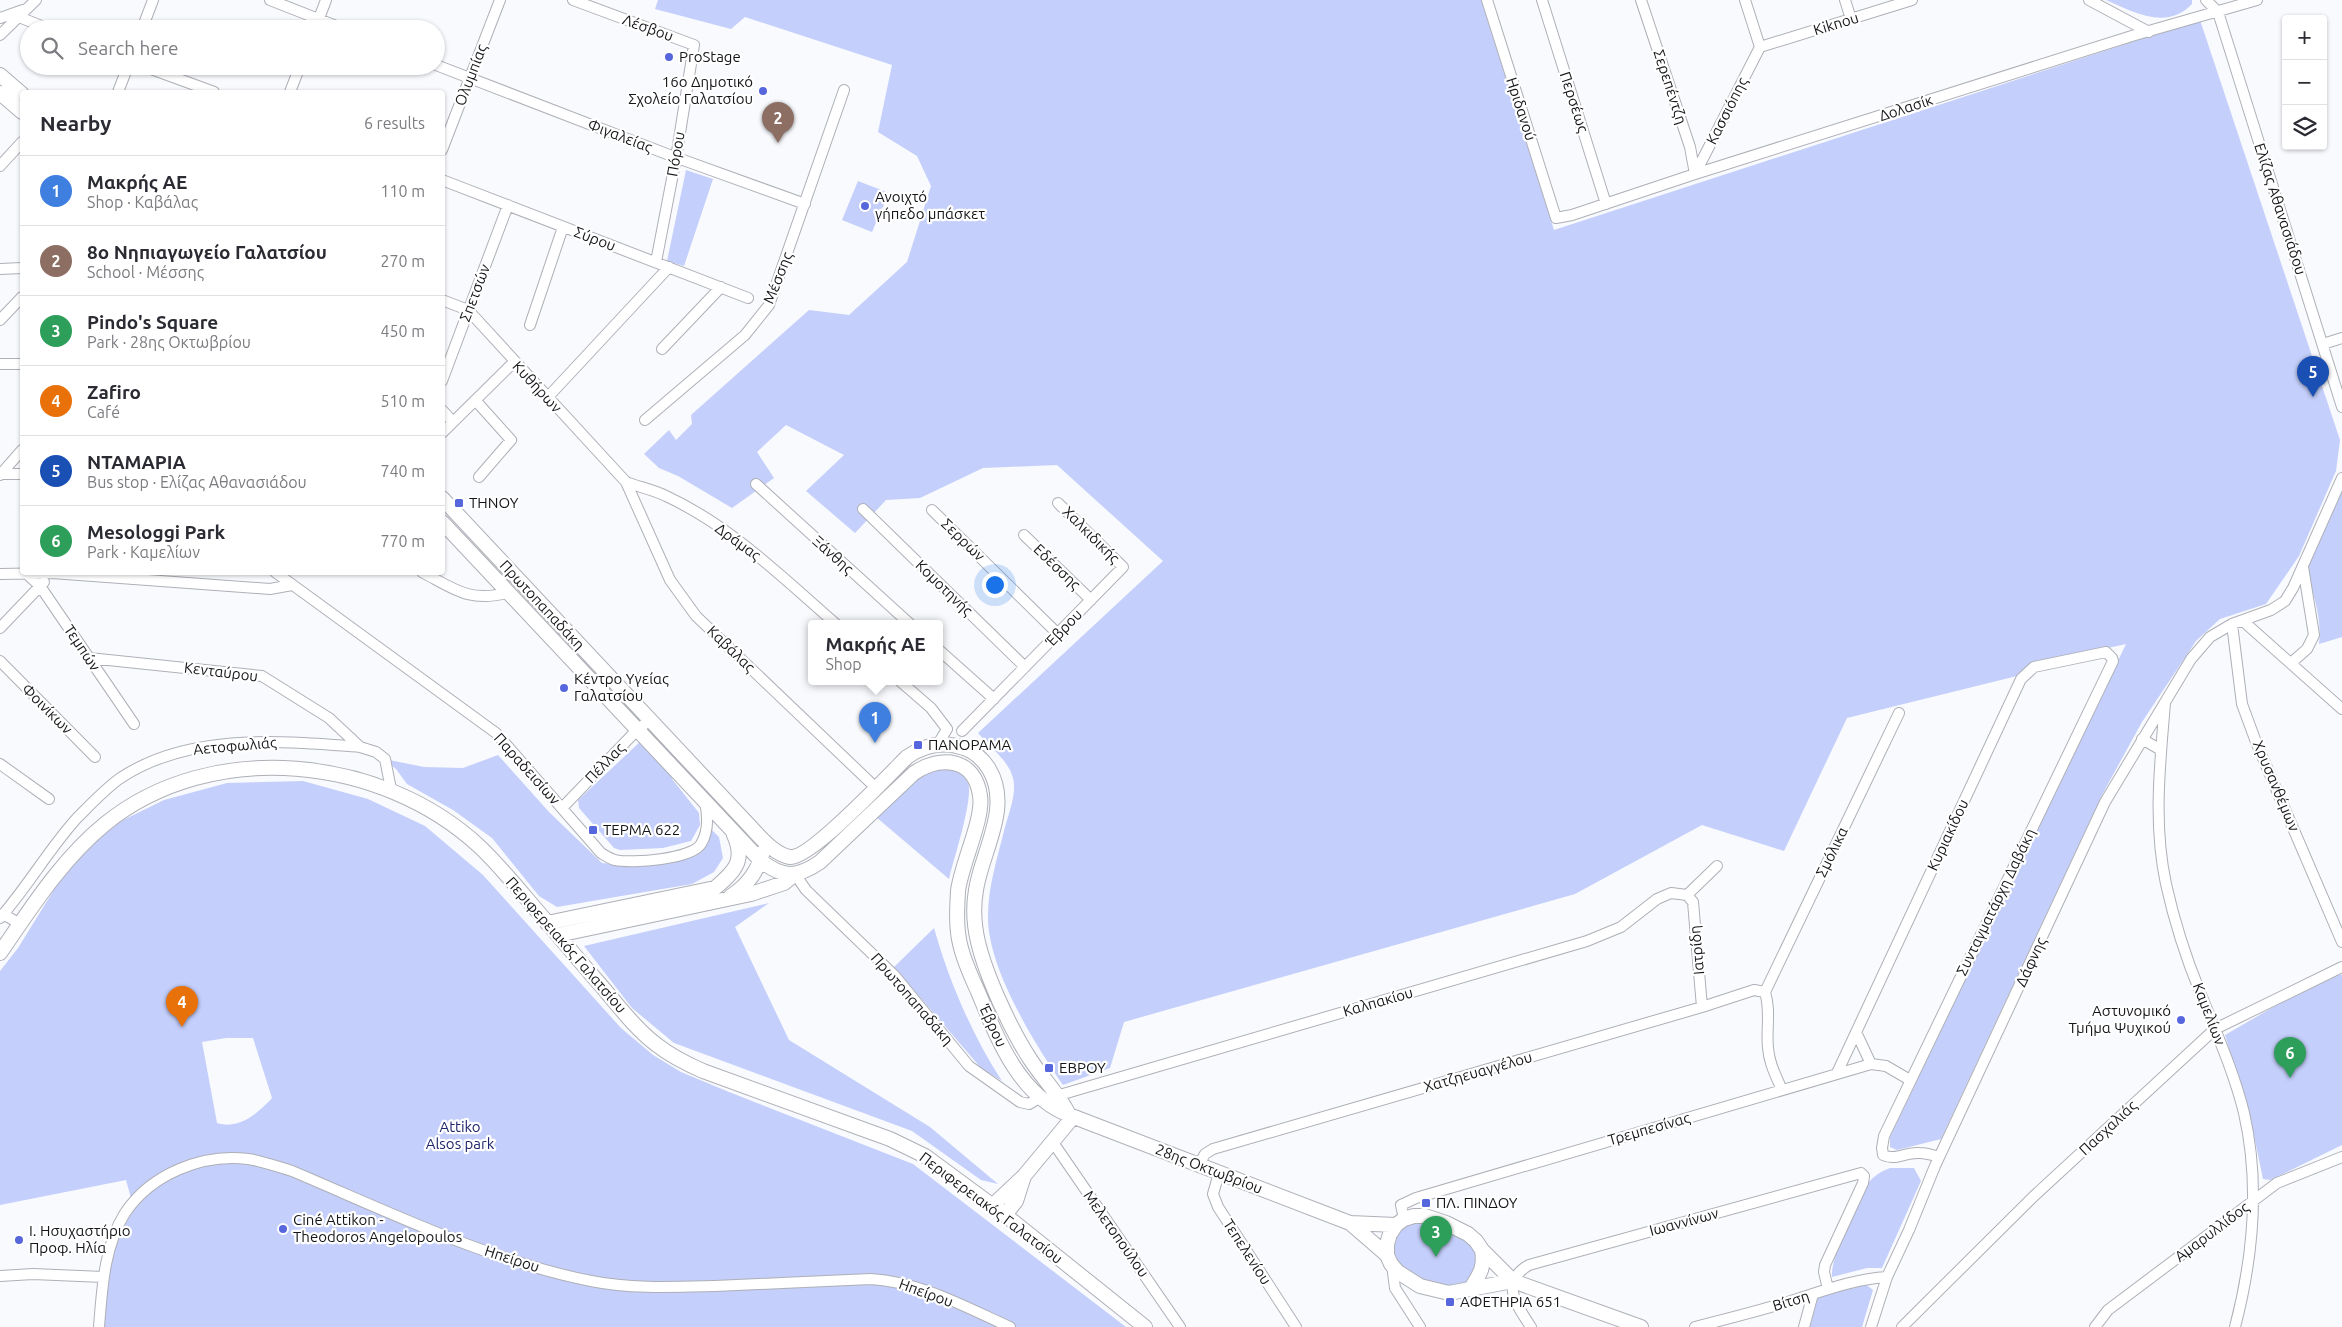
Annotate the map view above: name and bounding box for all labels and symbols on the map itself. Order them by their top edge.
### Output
street label: Kiknou [1811,9,1861,38]
street label: Λέσβου [621,11,676,44]
street label: Ολυμπίας [451,42,490,108]
street label: Σερεπέντζη [1650,47,1691,126]
place label: ProStage [679,48,741,65]
marker: ProStage [663,51,675,63]
street label: Περσέως [1557,69,1592,134]
place label: 16ο Δημοτικό Σχολείο Γαλατσίου [628,73,753,107]
street label: Κασσιόπης [1702,74,1751,147]
street label: Ηριδανού [1503,75,1540,143]
marker: 16ο Δημοτικό Σχολείο Γαλατσίου [757,85,769,97]
street label: Δολασίκ [1877,91,1935,124]
pin: 2 [762,102,794,143]
street label: Φιγαλείας [585,115,655,156]
street label: Πόρου [663,130,688,178]
street label: Ελίζας Αθανασιάδου [2251,141,2310,277]
place label: Ανοιχτό γήπεδο μπάσκετ [875,188,985,222]
marker: Ανοιχτό γήπεδο μπάσκετ [859,200,871,212]
street label: Σύρου [572,223,618,254]
street label: Μέσσης [760,249,796,306]
street label: Σπετσών [456,262,493,324]
pin: 5 [2297,356,2329,397]
street label: Κυθήρων [509,358,565,416]
place label: ΤΗΝΟΥ [469,494,519,511]
marker: ΤΗΝΟΥ [453,497,465,509]
street label: Χαλκιδικής [1059,503,1123,567]
street label: Σερρών [938,515,988,564]
street label: Δράμας [712,519,764,564]
street label: Ξάνθης [810,532,857,577]
street label: Εδέσσης [1030,540,1084,593]
street label: Πρωτοπαπαδάκη [496,556,588,653]
street label: Κομοτηνής [912,556,977,619]
your location [982,572,1008,598]
street label: Έβρου [1041,606,1085,650]
street label: Τεμπών [61,621,104,674]
street label: Καβάλας [704,622,759,676]
street label: Κενταύρου [183,659,259,684]
place label: Κέντρο Υγείας Γαλατσίου [574,670,669,704]
street label: Φοινίκων [19,680,76,737]
marker: Κέντρο Υγείας Γαλατσίου [558,682,570,694]
pin: 1 [859,702,891,743]
street label: Παραδεισίων [491,729,564,808]
street label: Αετοφωλιάς [193,733,278,758]
place label: ΠΑΝΟΡΑΜΑ [928,736,1012,753]
street label: Χρυσανθέμων [2250,738,2303,834]
street label: Πέλλας [581,739,628,786]
marker: ΠΑΝΟΡΑΜΑ [912,739,924,751]
street label: Κυριακίδου [1924,796,1972,873]
place label: ΤΕΡΜΑ 622 [603,821,680,838]
marker: ΤΕΡΜΑ 622 [587,824,599,836]
street label: Σμόλικα [1812,824,1851,880]
street label: Συνταγματάρχη Δαβάκη [1953,826,2039,978]
street label: Περιφερειακός Γαλατσίου [503,873,630,1016]
street label: Ιατρίδη [1686,925,1707,975]
street label: Δάφνης [2012,934,2049,989]
street label: Πρωτοπαπαδάκη [868,949,957,1048]
street label: Καμελίων [2190,980,2229,1047]
street label: Καλπακίου [1341,983,1415,1020]
pin: 4 [166,986,198,1027]
street label: Έβρου [976,1001,1011,1050]
place label: Αστυνομικό Τμήμα Ψυχικού [2069,1002,2171,1036]
marker: Αστυνομικό Τμήμα Ψυχικού [2175,1014,2187,1026]
pin: 6 [2274,1037,2306,1078]
street label: Χατζηευαγγέλου [1422,1048,1534,1095]
place label: ΕΒΡΟΥ [1059,1059,1106,1076]
marker: ΕΒΡΟΥ [1043,1062,1055,1074]
street label: Πασχαλιάς [2075,1097,2140,1159]
street label: Τρεμπεσίνας [1606,1109,1692,1148]
park label: Attiko Alsos park [426,1118,495,1152]
street label: 28ης Οκτωβρίου [1153,1140,1265,1197]
street label: Περιφερειακός Γαλατσίου [916,1148,1066,1267]
street label: Μελετοπούλου [1080,1187,1153,1280]
place label: ΠΛ. ΠΙΝΔΟΥ [1436,1194,1518,1211]
marker: ΠΛ. ΠΙΝΔΟΥ [1420,1197,1432,1209]
street label: Αμαρυλλίδος [2171,1198,2252,1265]
street label: Ιωαννίνων [1647,1204,1720,1239]
place label: Ciné Attikon - Theodoros Angelopoulos [293,1211,462,1245]
street label: Τεπελενίου [1220,1216,1275,1288]
pin: 3 [1420,1216,1452,1257]
place label: Ι. Ησυχαστήριο Προφ. Ηλία [29,1222,130,1256]
marker: Ciné Attikon - Theodoros Angelopoulos [277,1223,289,1235]
marker: Ι. Ησυχαστήριο Προφ. Ηλία [13,1234,25,1246]
street label: Ηπείρου [483,1242,542,1275]
street label: Ηπείρου [897,1275,956,1310]
street label: Βίτση [1770,1287,1811,1314]
place label: ΑΦΕΤΗΡΙΑ 651 [1460,1293,1561,1310]
marker: ΑΦΕΤΗΡΙΑ 651 [1444,1296,1456,1308]

